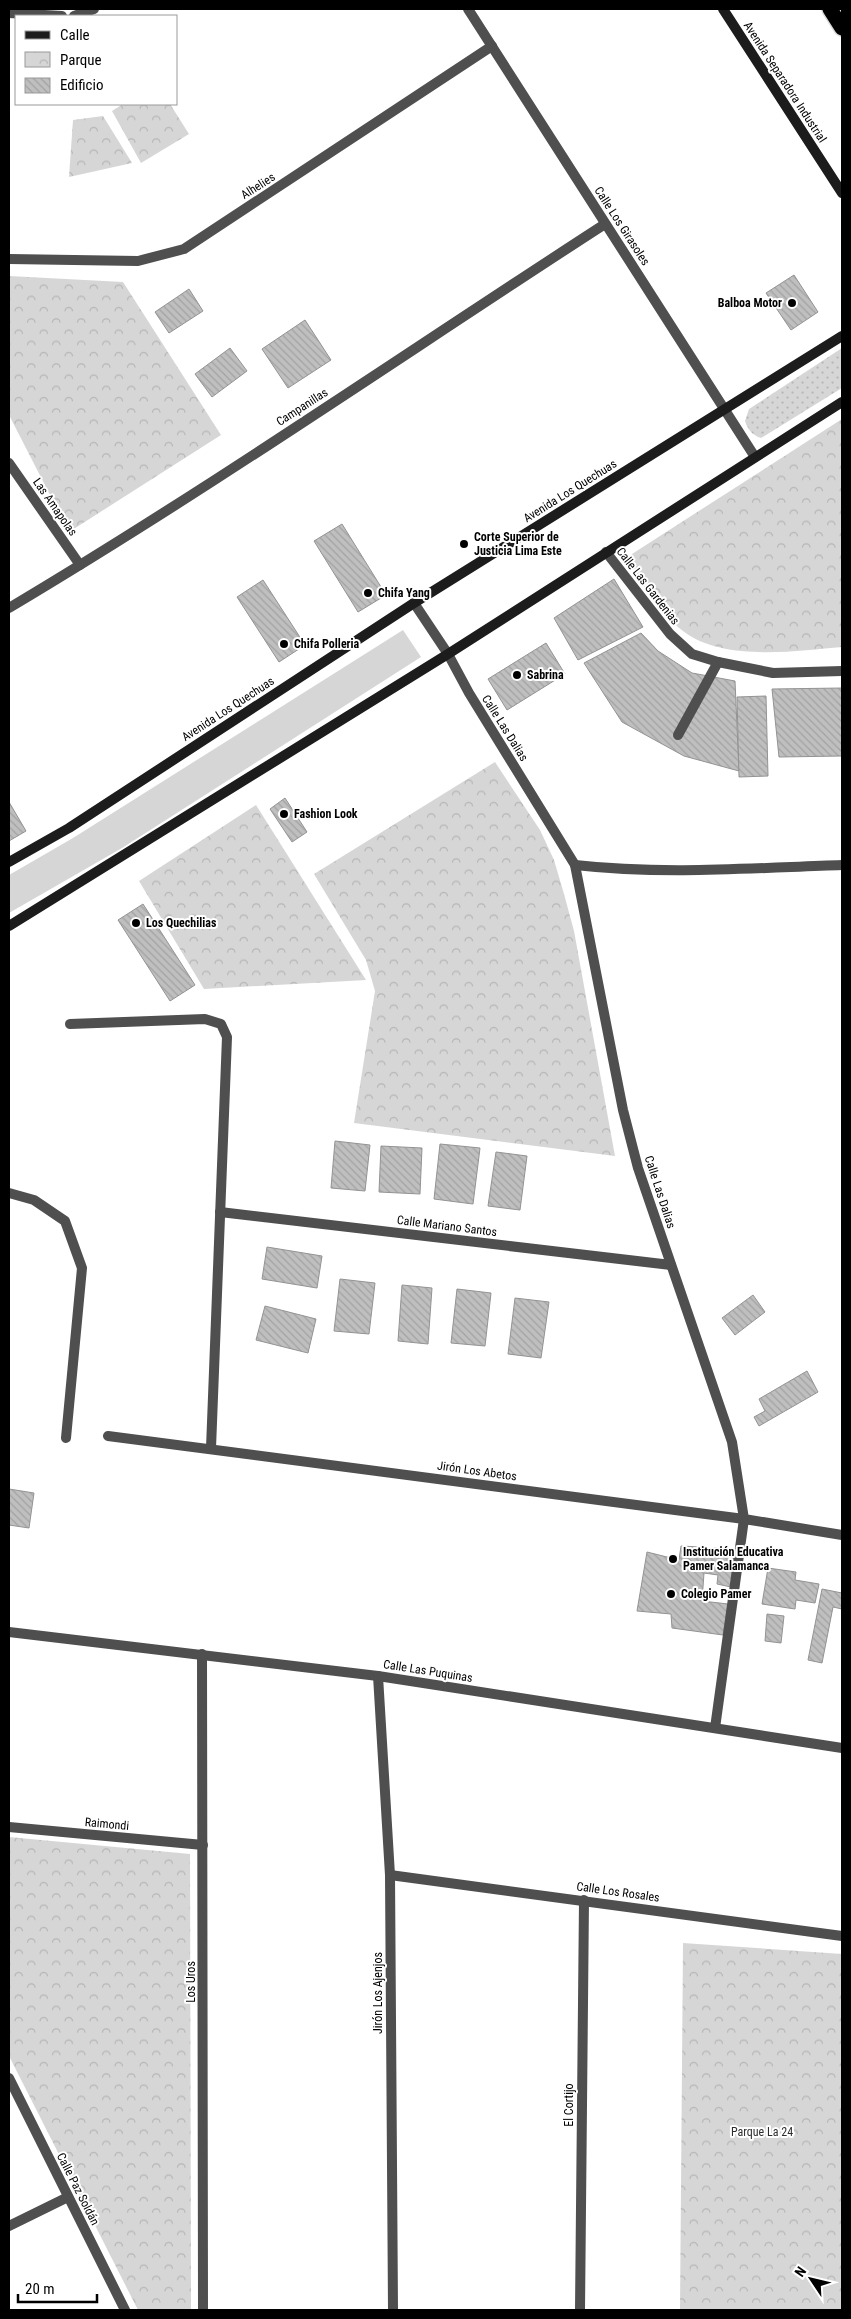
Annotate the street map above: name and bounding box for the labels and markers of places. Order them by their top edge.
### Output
place label: Balboa Motor [718,296,782,310]
marker: Balboa Motor [786,297,798,309]
place label: Corte Superior de Justicia Lima Este [474,530,562,558]
marker: Corte Superior de Justicia Lima Este [458,538,470,550]
place label: Chifa Yang [378,586,430,600]
marker: Chifa Yang [362,587,374,599]
place label: Chifa Polleria [294,637,360,651]
marker: Chifa Polleria [278,638,290,650]
place label: Sabrina [527,668,564,682]
marker: Sabrina [511,669,523,681]
place label: Fashion Look [294,807,358,821]
marker: Fashion Look [278,808,290,820]
place label: Los Quechilias [146,916,217,930]
marker: Los Quechilias [130,917,142,929]
place label: Institución Educativa Pamer Salamanca [683,1545,784,1573]
marker: Institución Educativa Pamer Salamanca [667,1553,679,1565]
place label: Colegio Pamer [681,1587,751,1601]
marker: Colegio Pamer [665,1588,677,1600]

